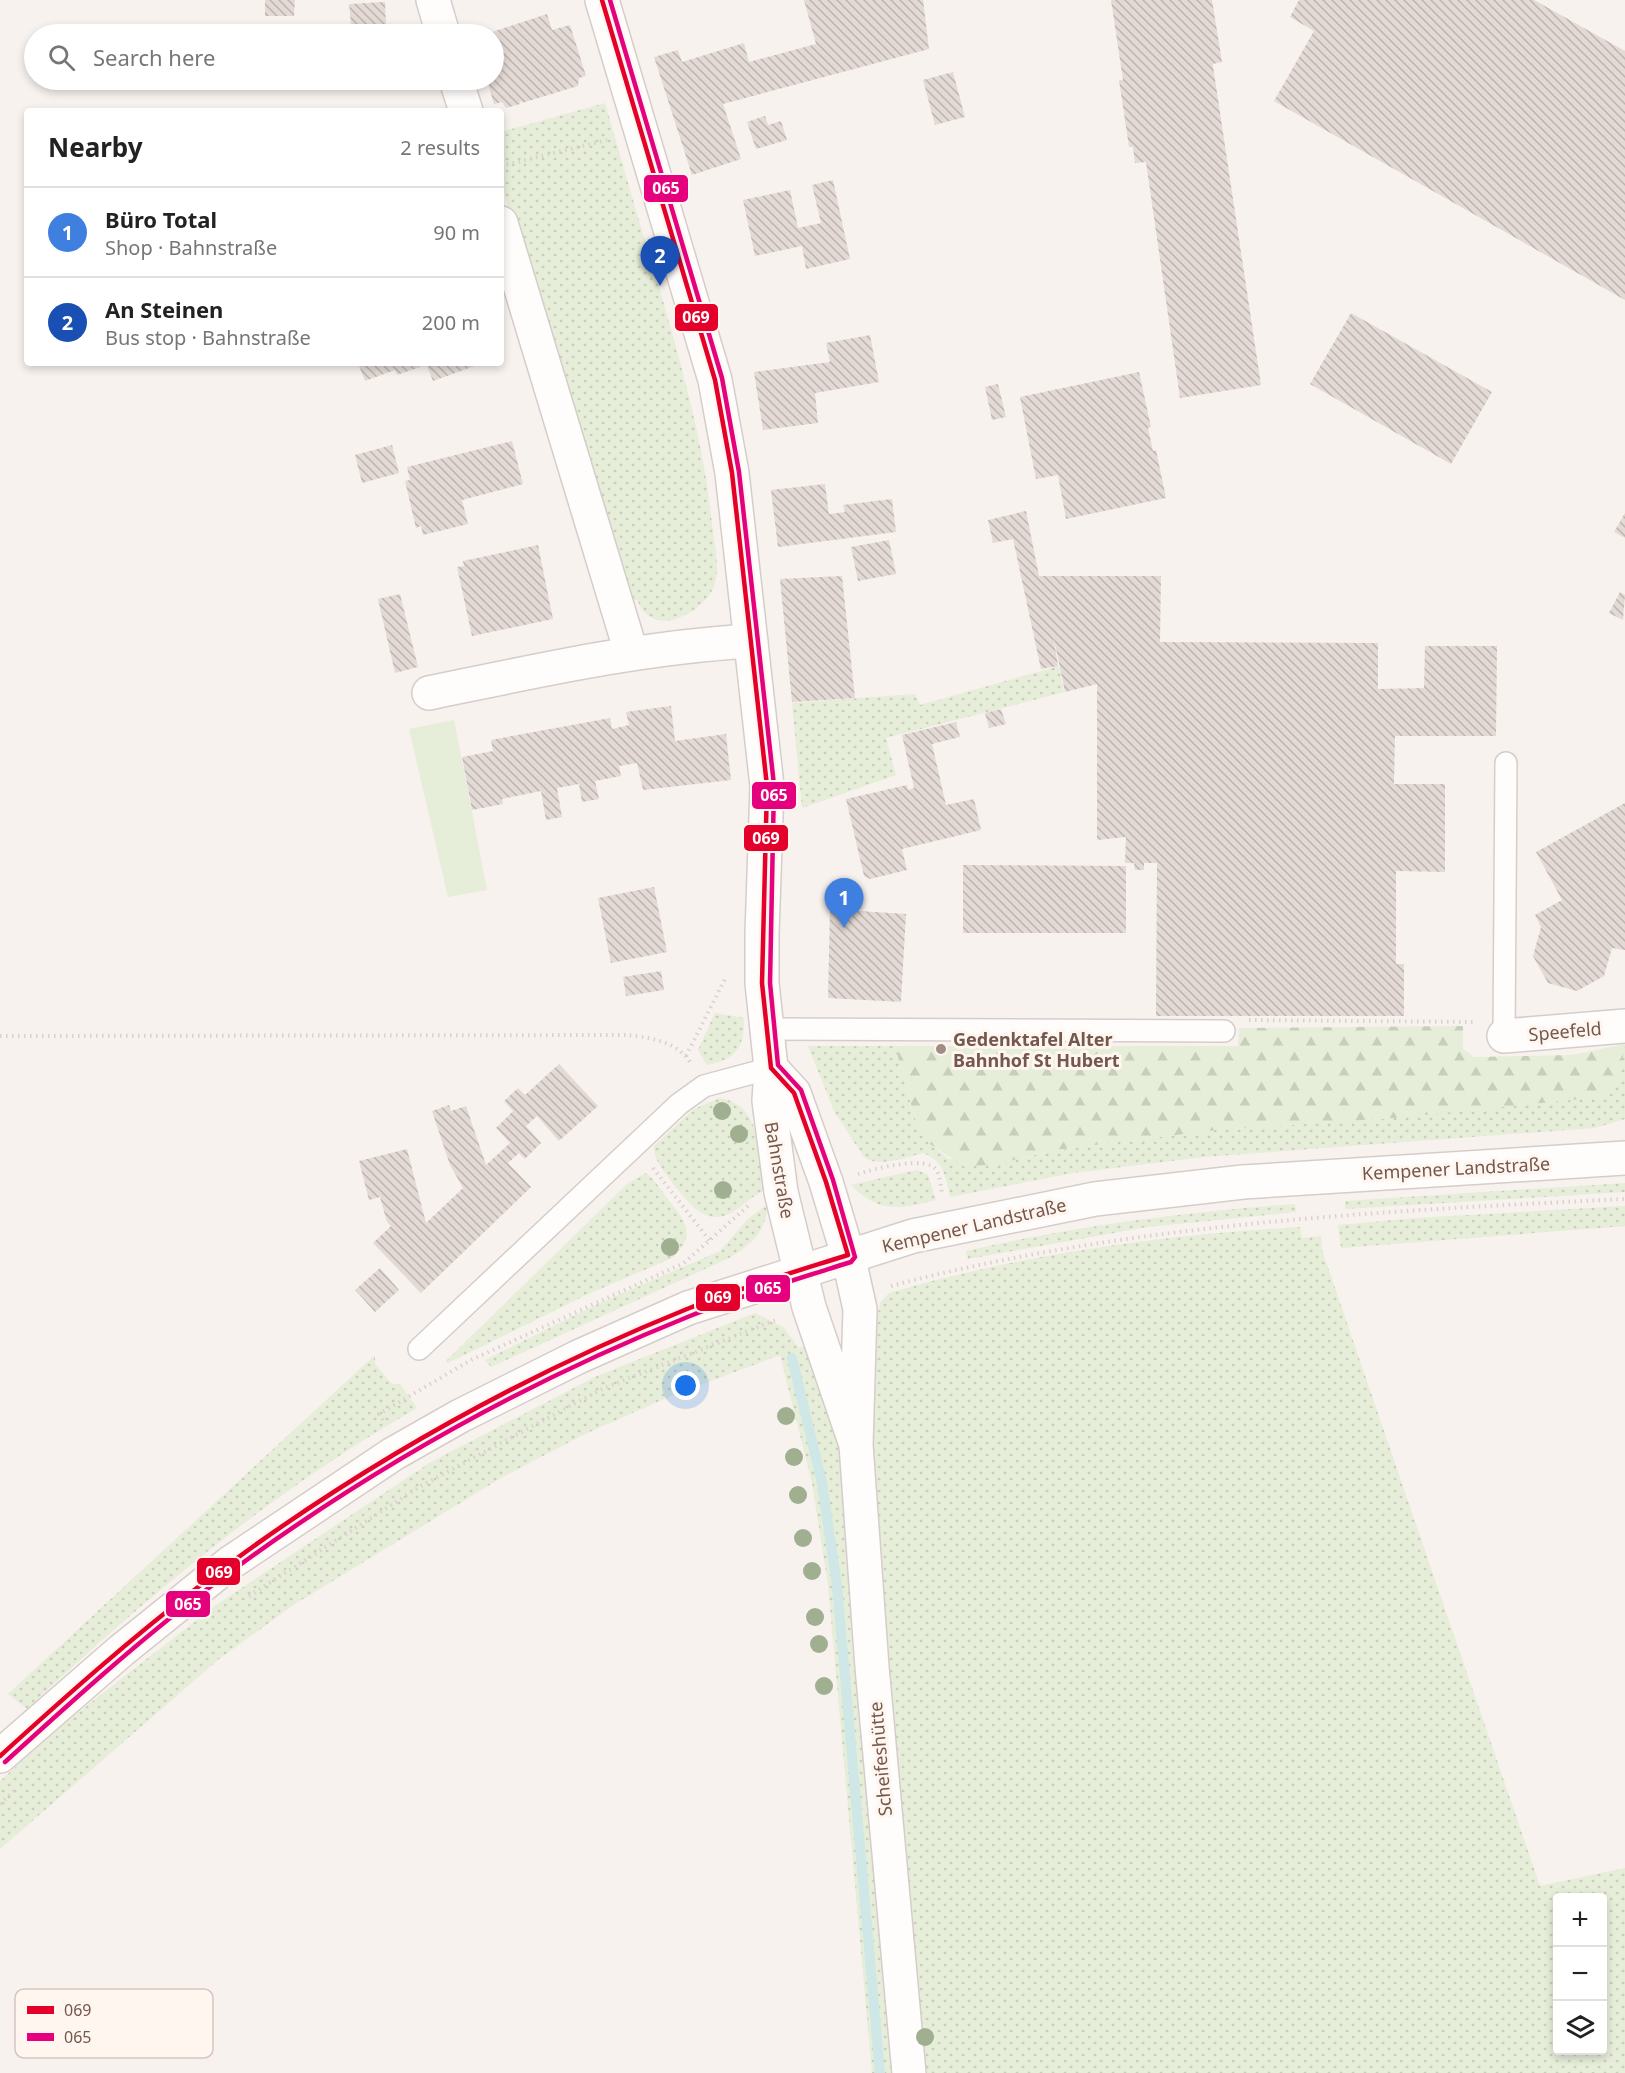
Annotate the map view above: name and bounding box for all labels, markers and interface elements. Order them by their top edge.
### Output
search box [24,24,504,90]
icon: search [45,41,78,74]
text: Search here [93,42,215,72]
text: Nearby [48,129,143,165]
text: 2 results [400,134,480,161]
line badge: 065 [643,174,689,203]
text: 065 [652,177,680,199]
text: Büro Total [105,204,217,234]
text: 1 [62,219,73,246]
text: 90 m [433,219,480,246]
text: Shop · Bahnstraße [105,234,277,261]
pin: 2 [640,236,680,286]
text: An Steinen [105,294,223,324]
line badge: 069 [674,303,719,332]
text: 069 [682,306,710,328]
text: 2 [62,309,73,336]
text: 200 m [422,309,480,336]
text: Bus stop · Bahnstraße [105,324,311,351]
line badge: 065 [751,781,797,810]
text: 065 [760,784,788,806]
line badge: 069 [743,824,789,852]
text: 069 [752,827,780,849]
pin: 1 [824,878,864,928]
street label: Speefeld [1527,1016,1603,1046]
place label: Gedenktafel Alter Bahnhof St Hubert [953,1027,1120,1072]
marker: Gedenktafel Alter Bahnhof St Hubert [934,1042,948,1056]
street label: Bahnstraße [760,1120,800,1220]
street label: Kempener Landstraße [1361,1151,1551,1185]
street label: Kempener Landstraße [880,1192,1068,1258]
line badge: 065 [745,1274,791,1303]
text: 065 [754,1277,782,1299]
line badge: 069 [695,1283,741,1312]
text: 069 [704,1286,732,1308]
your location [671,1371,700,1400]
line badge: 069 [196,1557,241,1586]
text: 069 [205,1561,233,1583]
line badge: 065 [165,1590,211,1618]
text: 065 [174,1593,202,1615]
street label: Scheifeshütte [863,1701,897,1817]
map controls [1553,1893,1607,2055]
button: + [1553,1893,1607,1947]
button: − [1553,1947,1607,2001]
legend [15,1989,213,2058]
text: 069 [64,1999,91,2021]
button: layers [1553,2001,1607,2055]
text: 065 [64,2026,91,2048]

